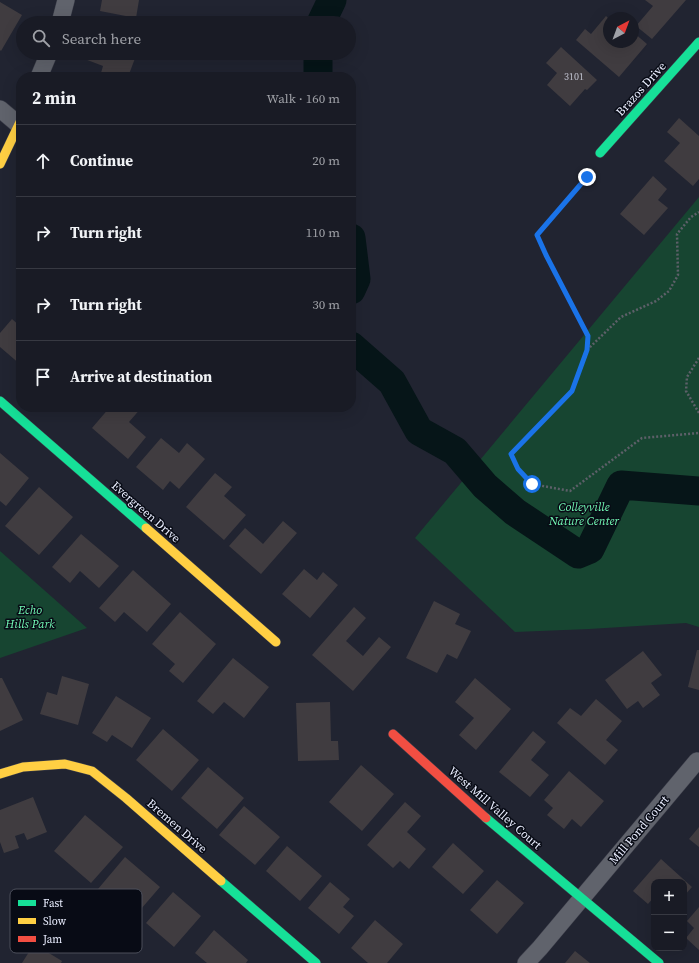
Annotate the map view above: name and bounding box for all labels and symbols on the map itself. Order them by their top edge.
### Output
north arrow [603,12,639,48]
street label: Brazos Drive [612,59,670,119]
house number: 3101 [564,70,584,83]
route end [578,168,596,186]
route start [523,475,541,493]
street label: Evergreen Drive [108,478,184,546]
park label: Colleyville Nature Center [548,499,620,529]
park label: Echo Hills Park [4,602,55,632]
street label: West Mill Valley Court [445,763,545,853]
street label: Mill Pond Court [606,792,672,868]
street label: Bremen Drive [144,796,210,856]
legend [10,889,142,953]
text: Fast [43,896,63,911]
text: Slow [43,914,67,929]
text: Jam [42,932,62,947]

